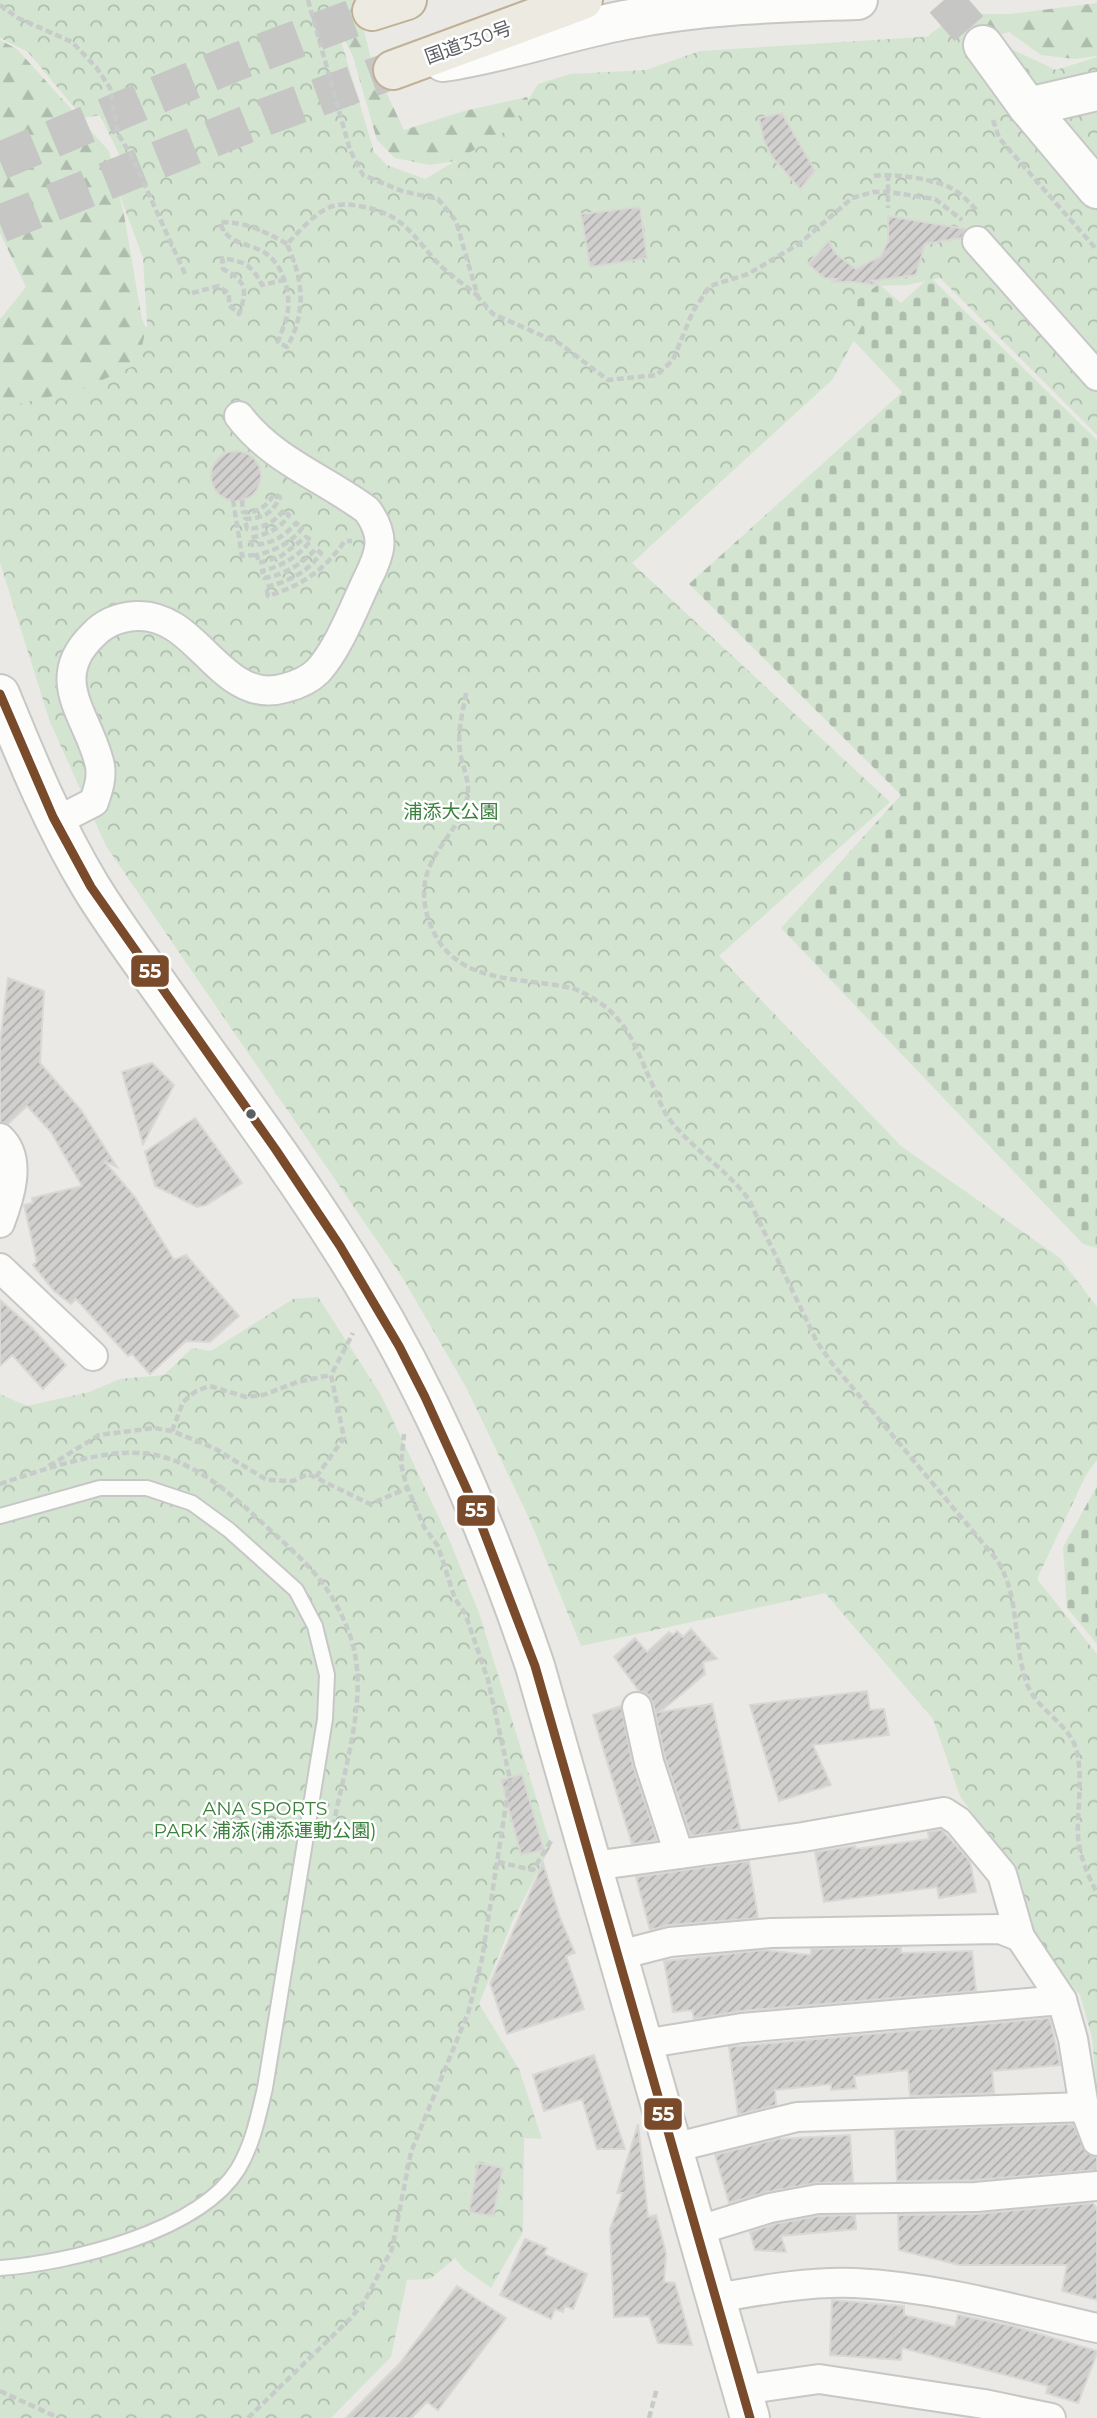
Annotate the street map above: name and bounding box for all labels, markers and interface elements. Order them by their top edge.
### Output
street label: 国道330号 [422,16,515,69]
park label: 浦添大公園 [403,800,499,823]
line badge: 55 [130,954,170,988]
text: 55 [139,960,161,983]
unlabelled marker [244,1107,258,1121]
line badge: 55 [456,1494,496,1527]
text: 55 [465,1499,487,1522]
park label: ANA SPORTS PARK 浦添(浦添運動公園) [153,1797,377,1842]
line badge: 55 [643,2097,683,2131]
text: 55 [652,2103,674,2126]

